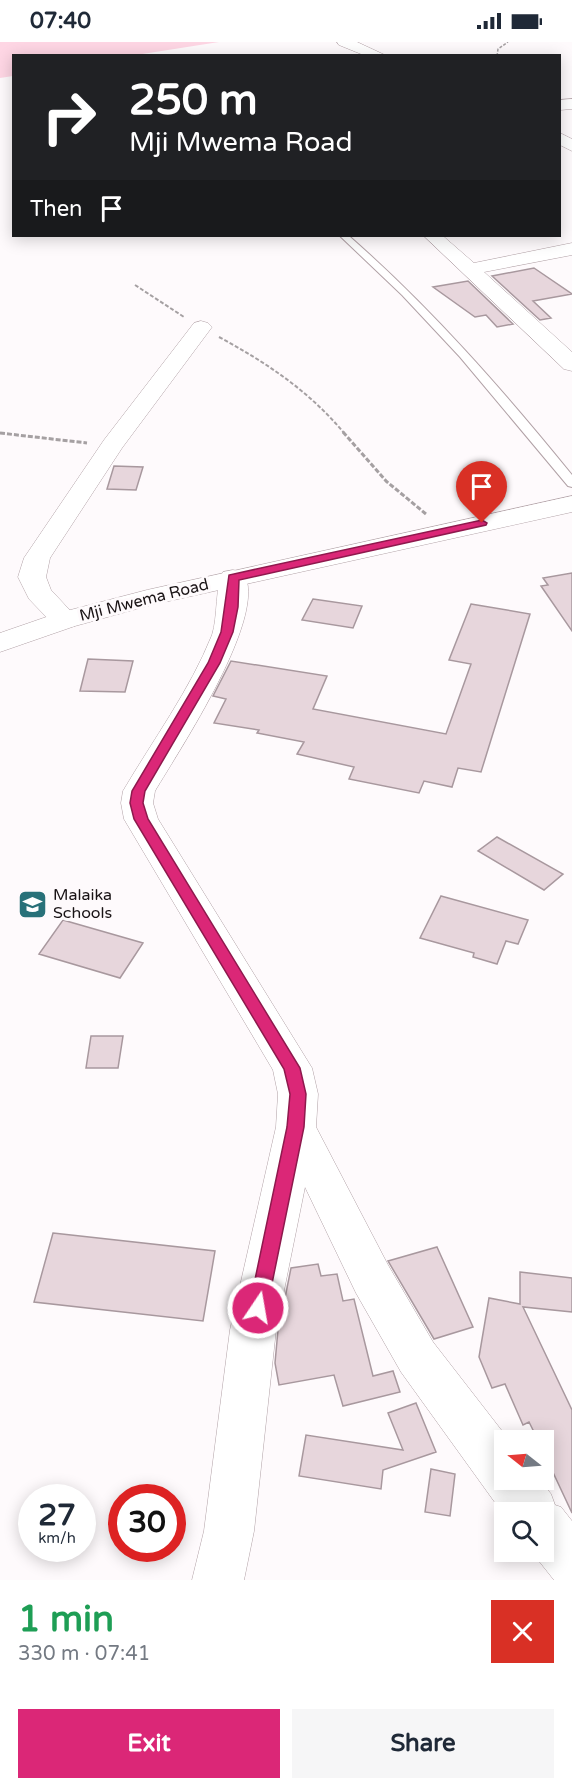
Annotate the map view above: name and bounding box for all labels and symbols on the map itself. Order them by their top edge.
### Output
pin [456,461,507,523]
street label: Mji Mwema Road [77,574,211,626]
place label: Malaika Schools [53,885,112,923]
school or university icon: Malaika Schools [16,888,48,920]
position arrow [226,1276,290,1340]
north arrow [494,1430,554,1490]
speed limit sign: 30 [108,1484,186,1562]

